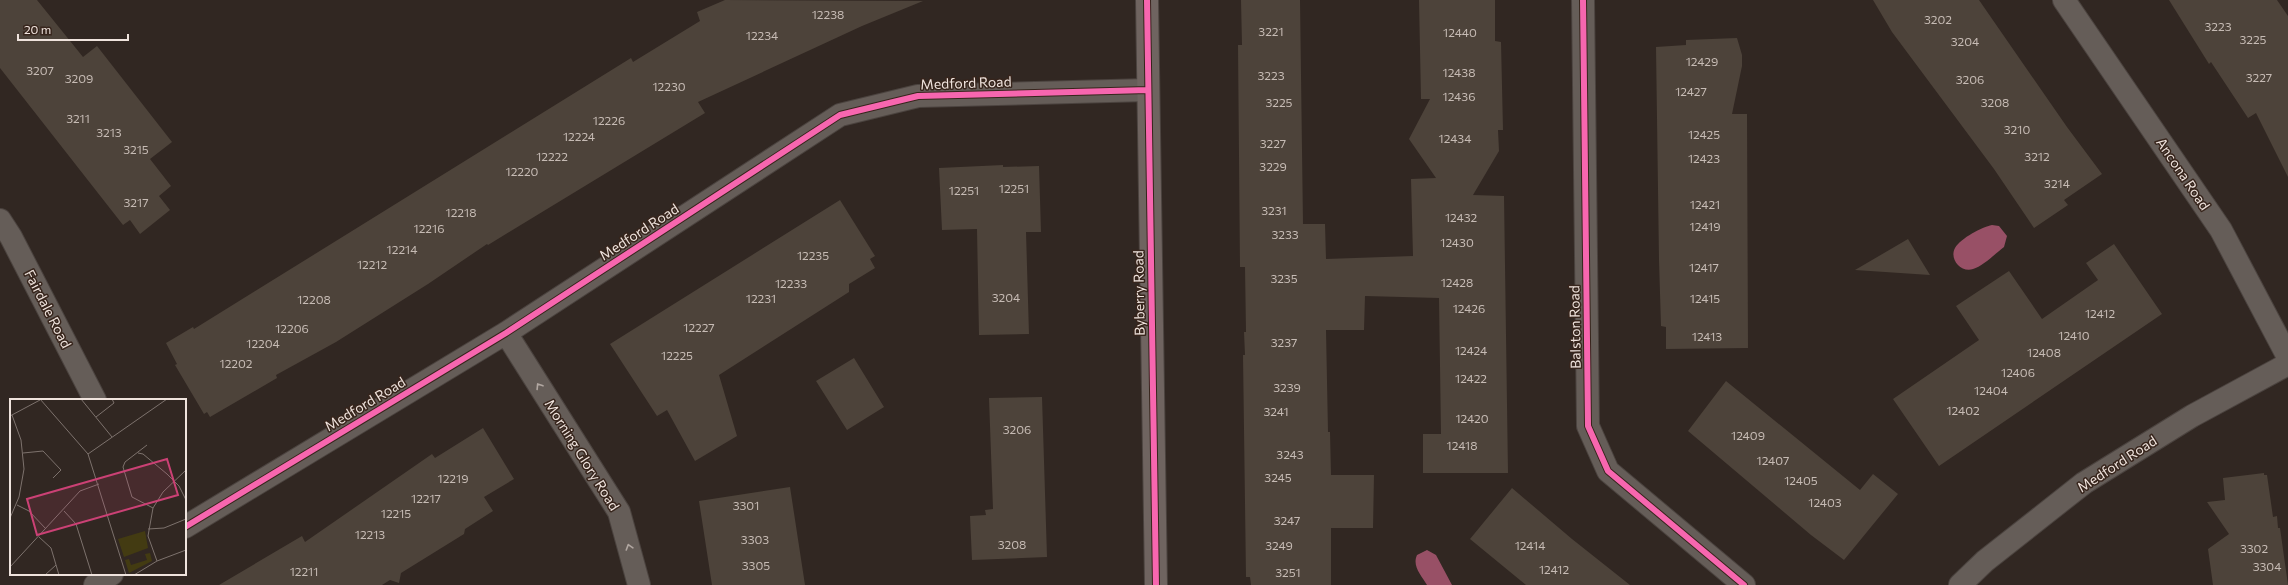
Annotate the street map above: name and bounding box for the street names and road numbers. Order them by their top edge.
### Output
street label: Medford Road [920,72,1012,93]
street label: Ancona Road [2153,134,2214,213]
street label: Medford Road [596,200,682,264]
street label: Byberry Road [1129,250,1148,336]
street label: Fairdale Road [21,267,75,351]
street label: Balston Road [1565,285,1584,369]
street label: Medford Road [321,373,408,434]
street label: Morning Glory Road [541,396,623,513]
street label: Medford Road [2074,432,2160,496]

